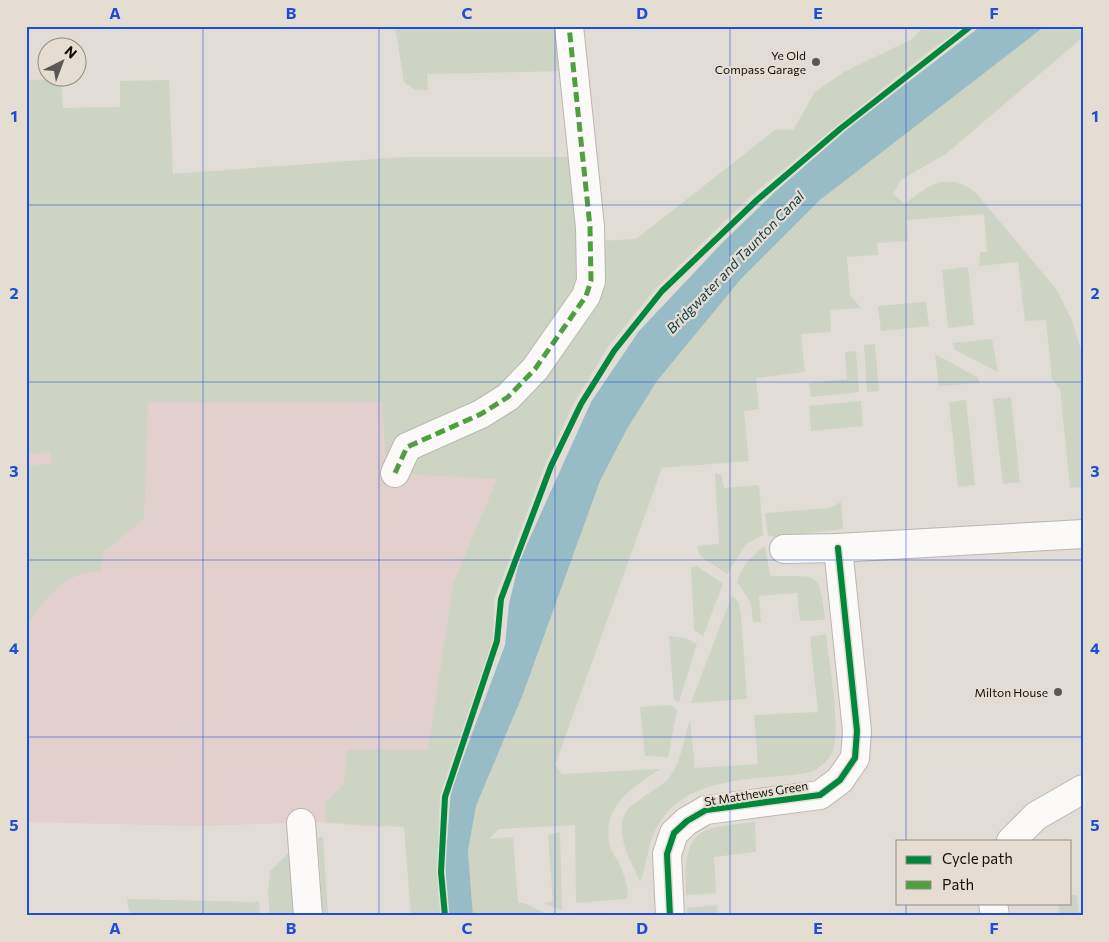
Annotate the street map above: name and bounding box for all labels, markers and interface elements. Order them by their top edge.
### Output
text: A [109,3,121,22]
text: B [286,3,297,22]
text: C [462,3,473,22]
text: D [636,3,648,22]
text: E [813,3,823,22]
text: F [989,3,999,22]
north arrow [38,38,88,88]
text: N [61,42,81,62]
place label: Ye Old Compass Garage [715,48,806,76]
marker: Ye Old Compass Garage [810,56,822,68]
text: 1 [10,106,18,125]
text: 1 [1091,106,1099,125]
water label: Bridgwater and Taunton Canal [662,187,808,337]
text: 2 [9,283,19,302]
text: 2 [1090,283,1100,302]
text: 3 [9,461,19,480]
text: 3 [1090,461,1100,480]
text: 4 [9,638,19,657]
text: 4 [1090,638,1100,657]
place label: Milton House [975,685,1048,699]
marker: Milton House [1052,686,1064,698]
street label: St Matthews Green [703,778,809,808]
text: 5 [9,815,19,834]
text: 5 [1090,815,1100,834]
legend [896,840,1072,904]
text: Cycle path [942,849,1013,867]
text: Path [942,875,974,893]
text: A [109,918,121,937]
text: B [286,918,297,937]
text: C [462,918,473,937]
text: D [636,918,648,937]
text: E [813,918,823,937]
text: F [989,918,999,937]

